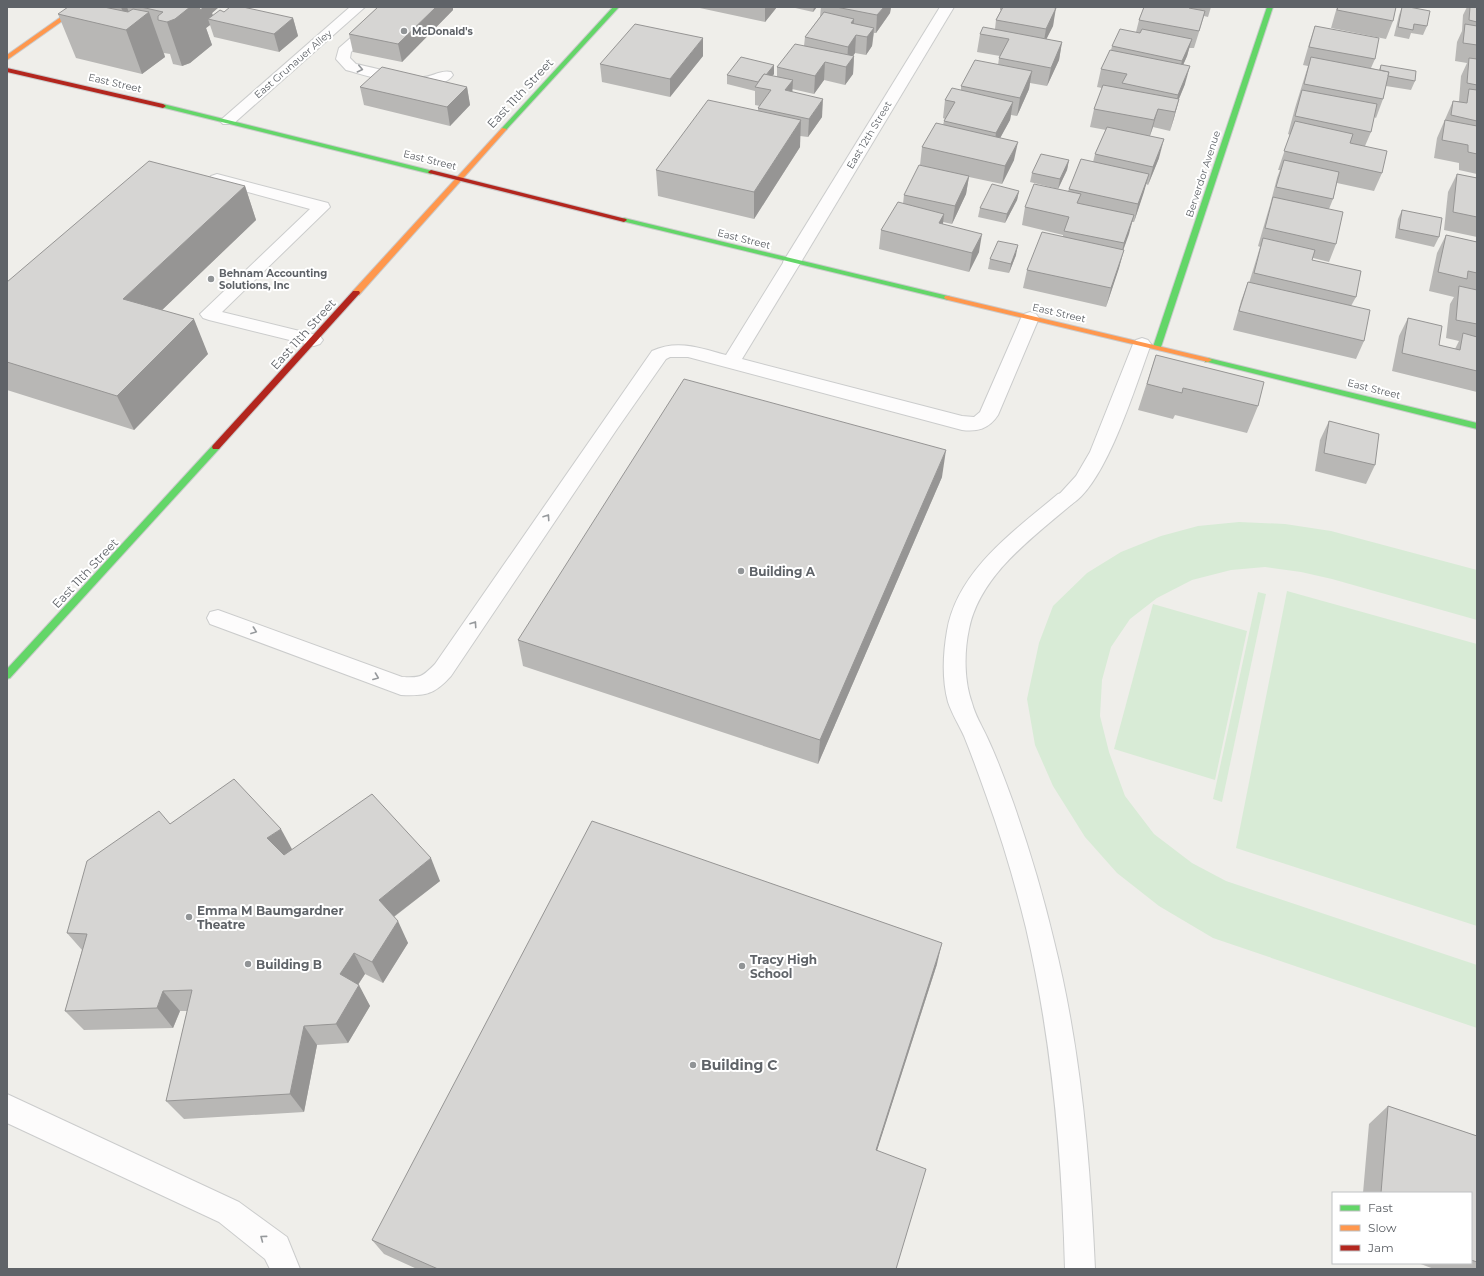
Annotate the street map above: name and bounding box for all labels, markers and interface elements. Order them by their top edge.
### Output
place label: McDonald's [412,25,474,38]
street label: East Grunauer Alley [252,26,335,101]
marker: McDonald's [399,26,409,36]
street label: East 11th Street [484,55,556,131]
one-way arrow [357,64,363,72]
street label: East Street [87,71,143,95]
street label: East 12th Street [844,99,894,171]
street label: Berverdor Avenue [1183,129,1223,219]
street label: East Street [402,147,458,173]
street label: East Street [716,226,772,252]
place label: Behnam Accounting Solutions, Inc [219,267,327,292]
marker: Behnam Accounting Solutions, Inc [206,274,216,284]
street label: East 11th Street [267,295,339,372]
street label: East Street [1031,301,1087,325]
street label: East Street [1346,376,1402,402]
one-way arrow [542,514,550,521]
street label: East 11th Street [49,535,121,611]
place label: Building A [749,564,816,579]
marker: Building A [736,566,746,576]
one-way arrow [469,621,477,628]
one-way arrow [251,626,258,635]
one-way arrow [373,672,380,680]
place label: Emma M Baumgardner Theatre [197,903,344,932]
marker: Emma M Baumgardner Theatre [184,912,194,922]
place label: Tracy High School [750,952,817,981]
place label: Building B [256,957,322,972]
marker: Building B [243,959,253,969]
marker: Tracy High School [737,961,747,971]
place label: Building C [701,1056,777,1074]
marker: Building C [688,1060,698,1070]
legend [1332,1192,1472,1264]
text: Fast [1368,1200,1393,1215]
text: Slow [1368,1220,1397,1235]
one-way arrow [261,1236,268,1243]
text: Jam [1367,1240,1394,1255]

